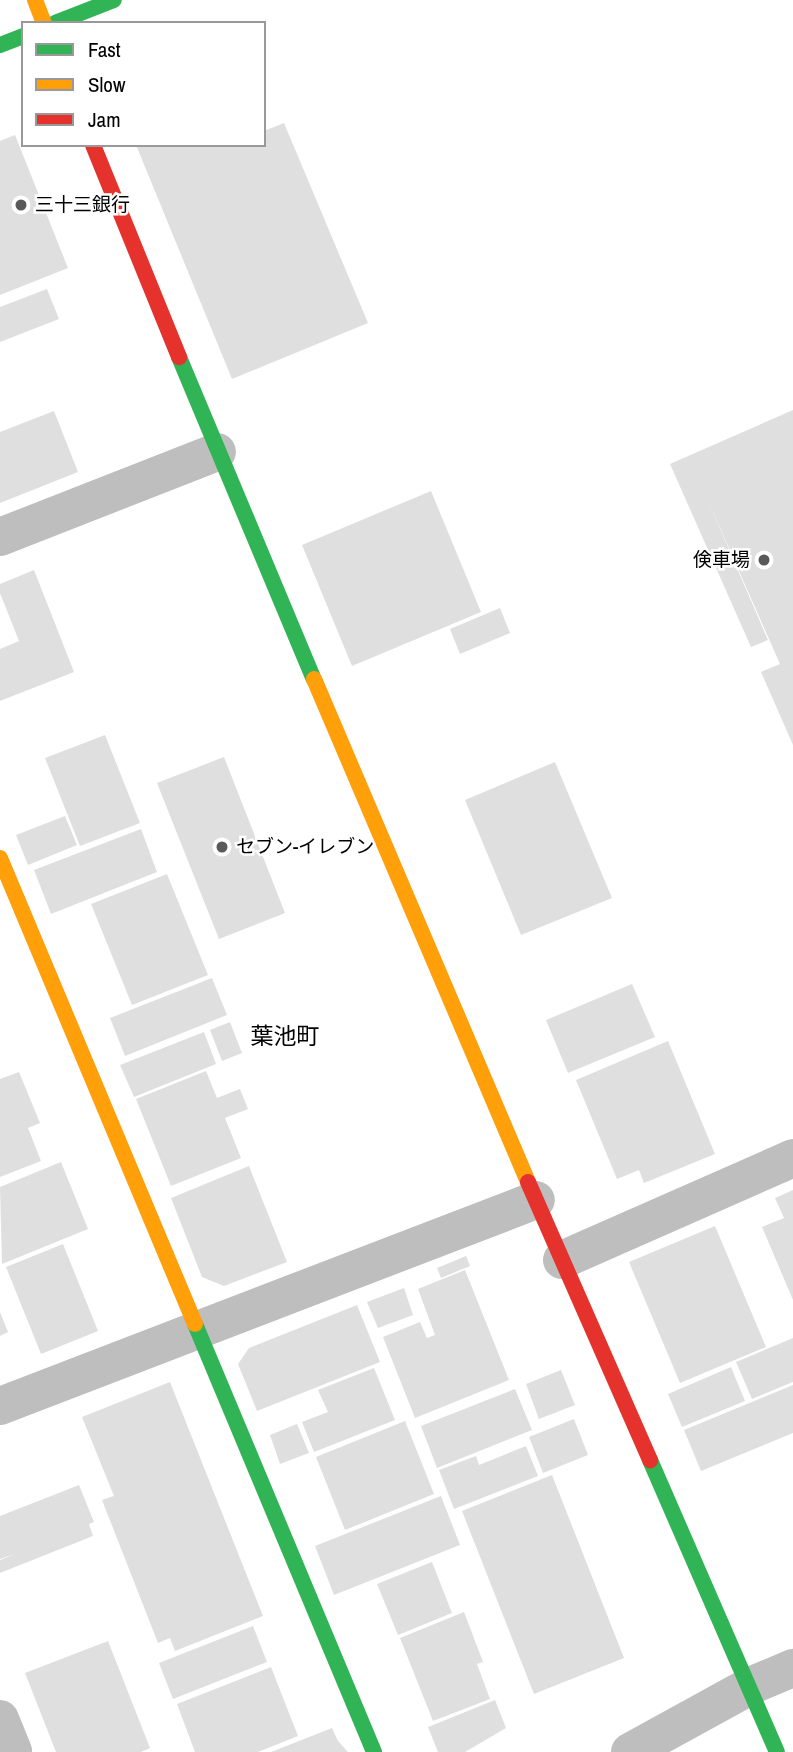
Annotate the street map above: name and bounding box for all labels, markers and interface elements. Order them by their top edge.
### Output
legend [21,21,266,147]
text: Fast [88,35,121,64]
text: Slow [88,70,125,99]
text: Jam [88,105,121,134]
place label: 三十三銀行 [35,194,130,216]
marker: 三十三銀行 [13,197,29,213]
place label: 倹車場 [693,549,750,571]
marker: 倹車場 [756,552,772,568]
place label: セブン-イレブン [236,836,374,858]
marker: セブン-イレブン [214,839,230,855]
district label: 葉池町 [251,1022,319,1050]

